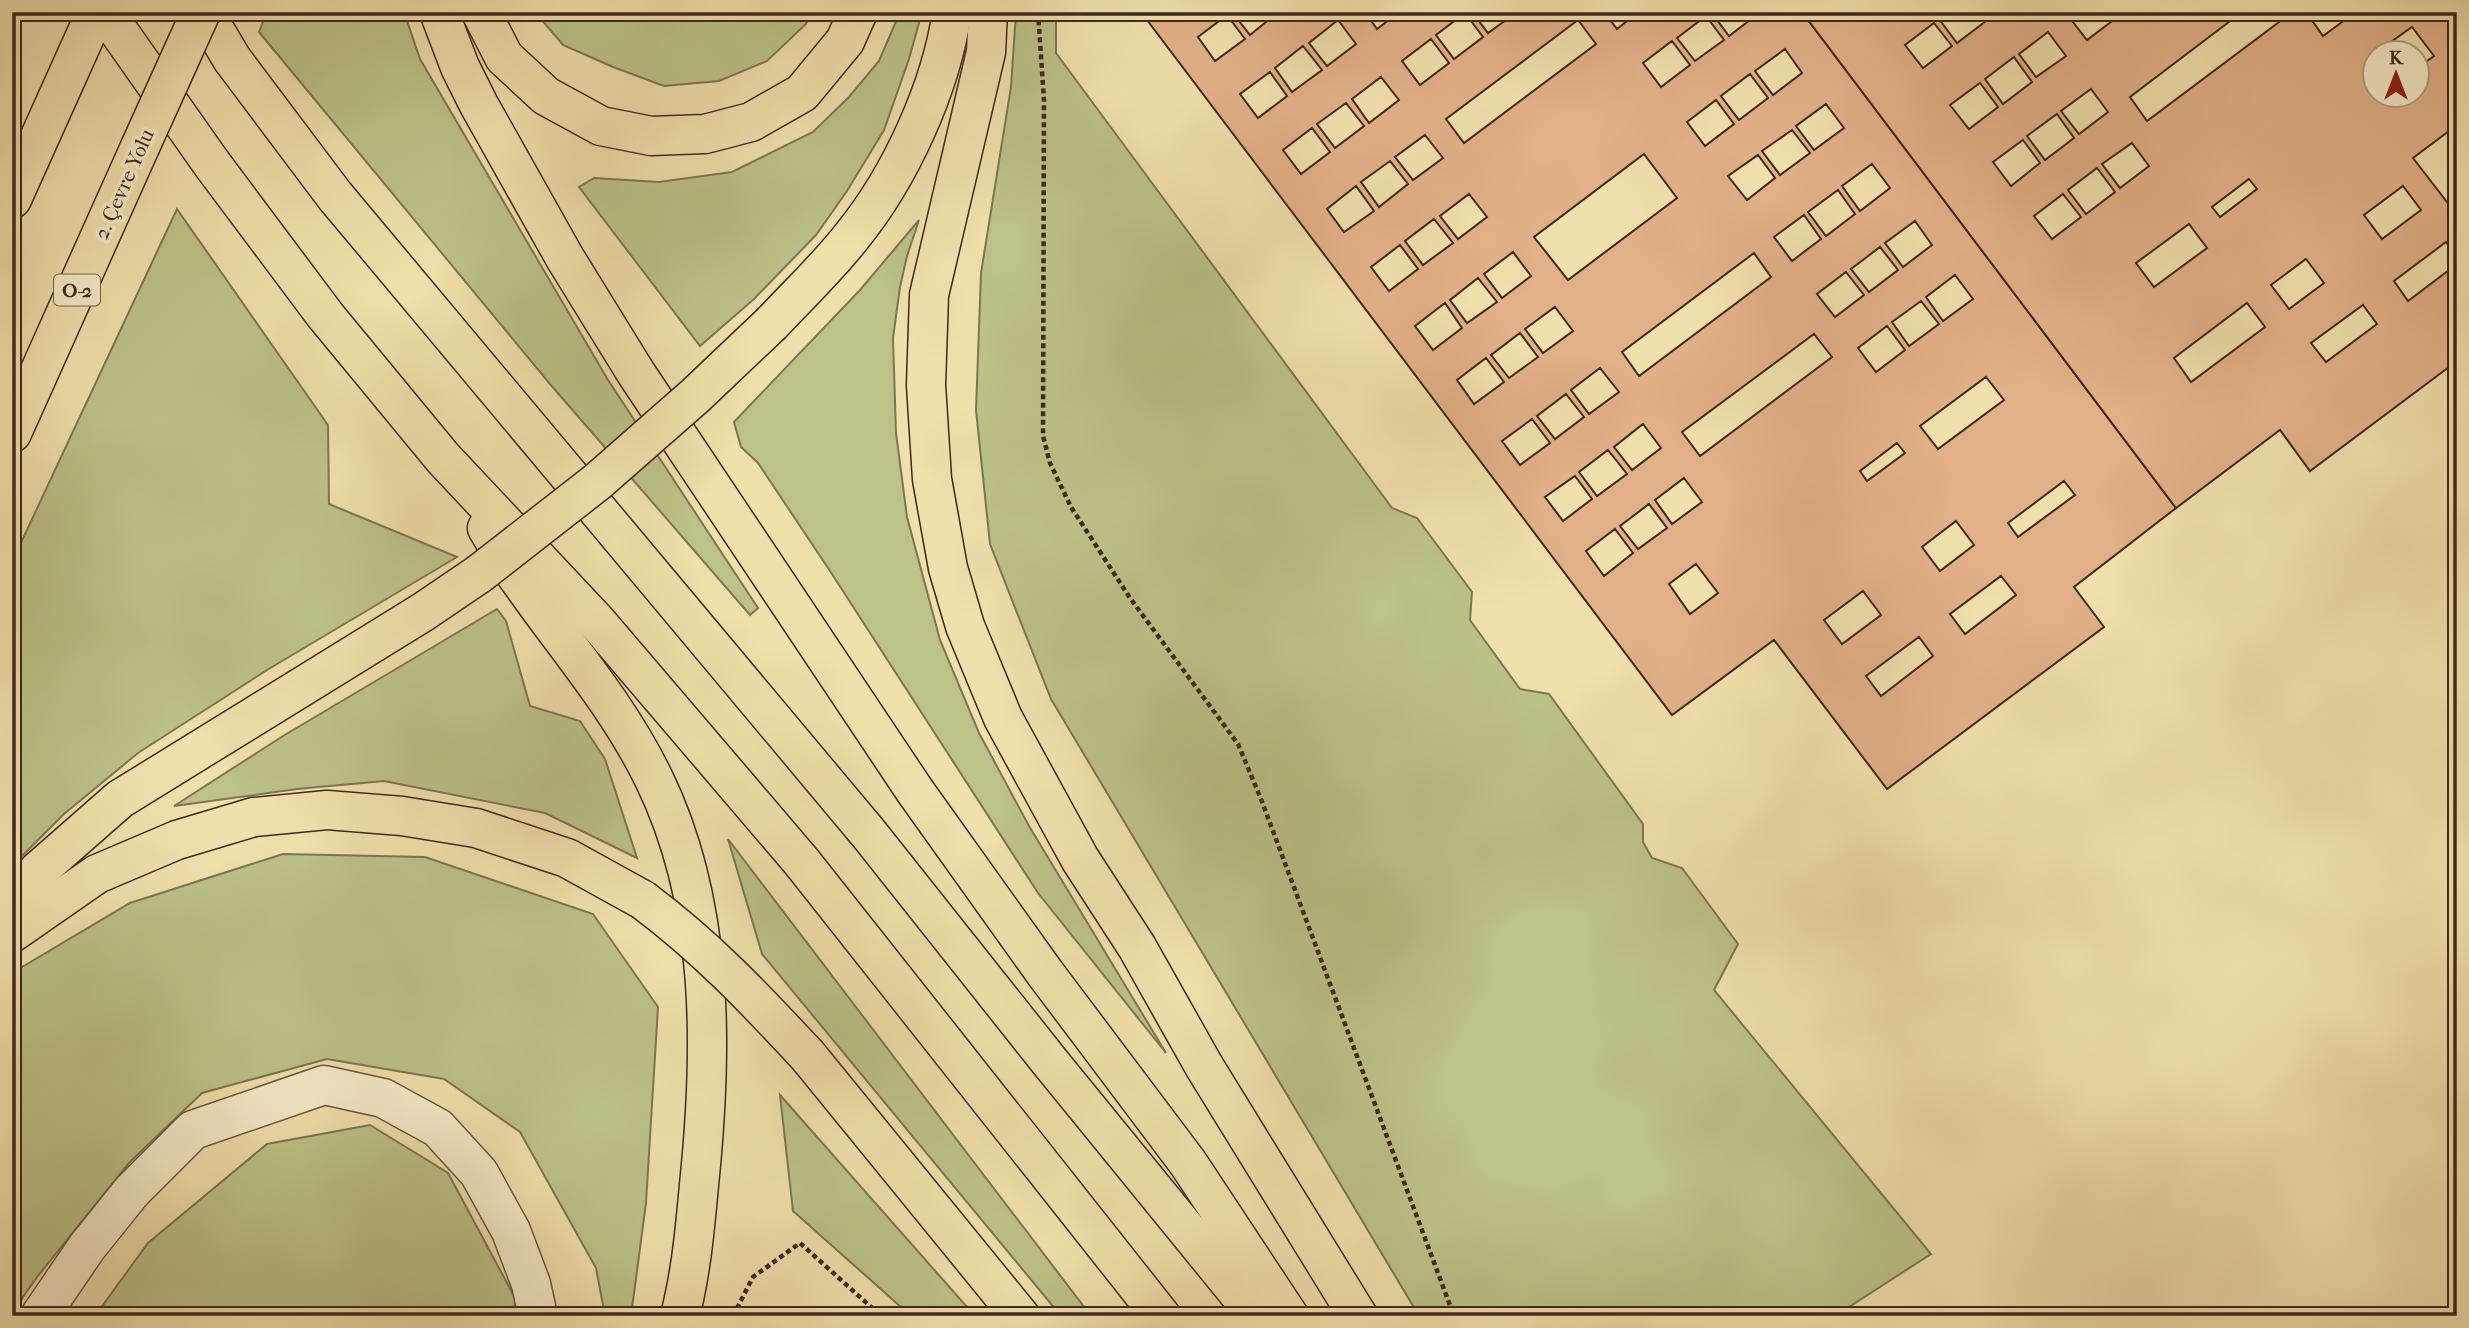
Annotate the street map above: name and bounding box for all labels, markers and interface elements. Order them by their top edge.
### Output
north arrow [2360,38,2430,108]
text: K [2389,47,2404,69]
street label: 2. Çevre Yolu [89,125,160,243]
road number: O-2 [54,274,100,306]

